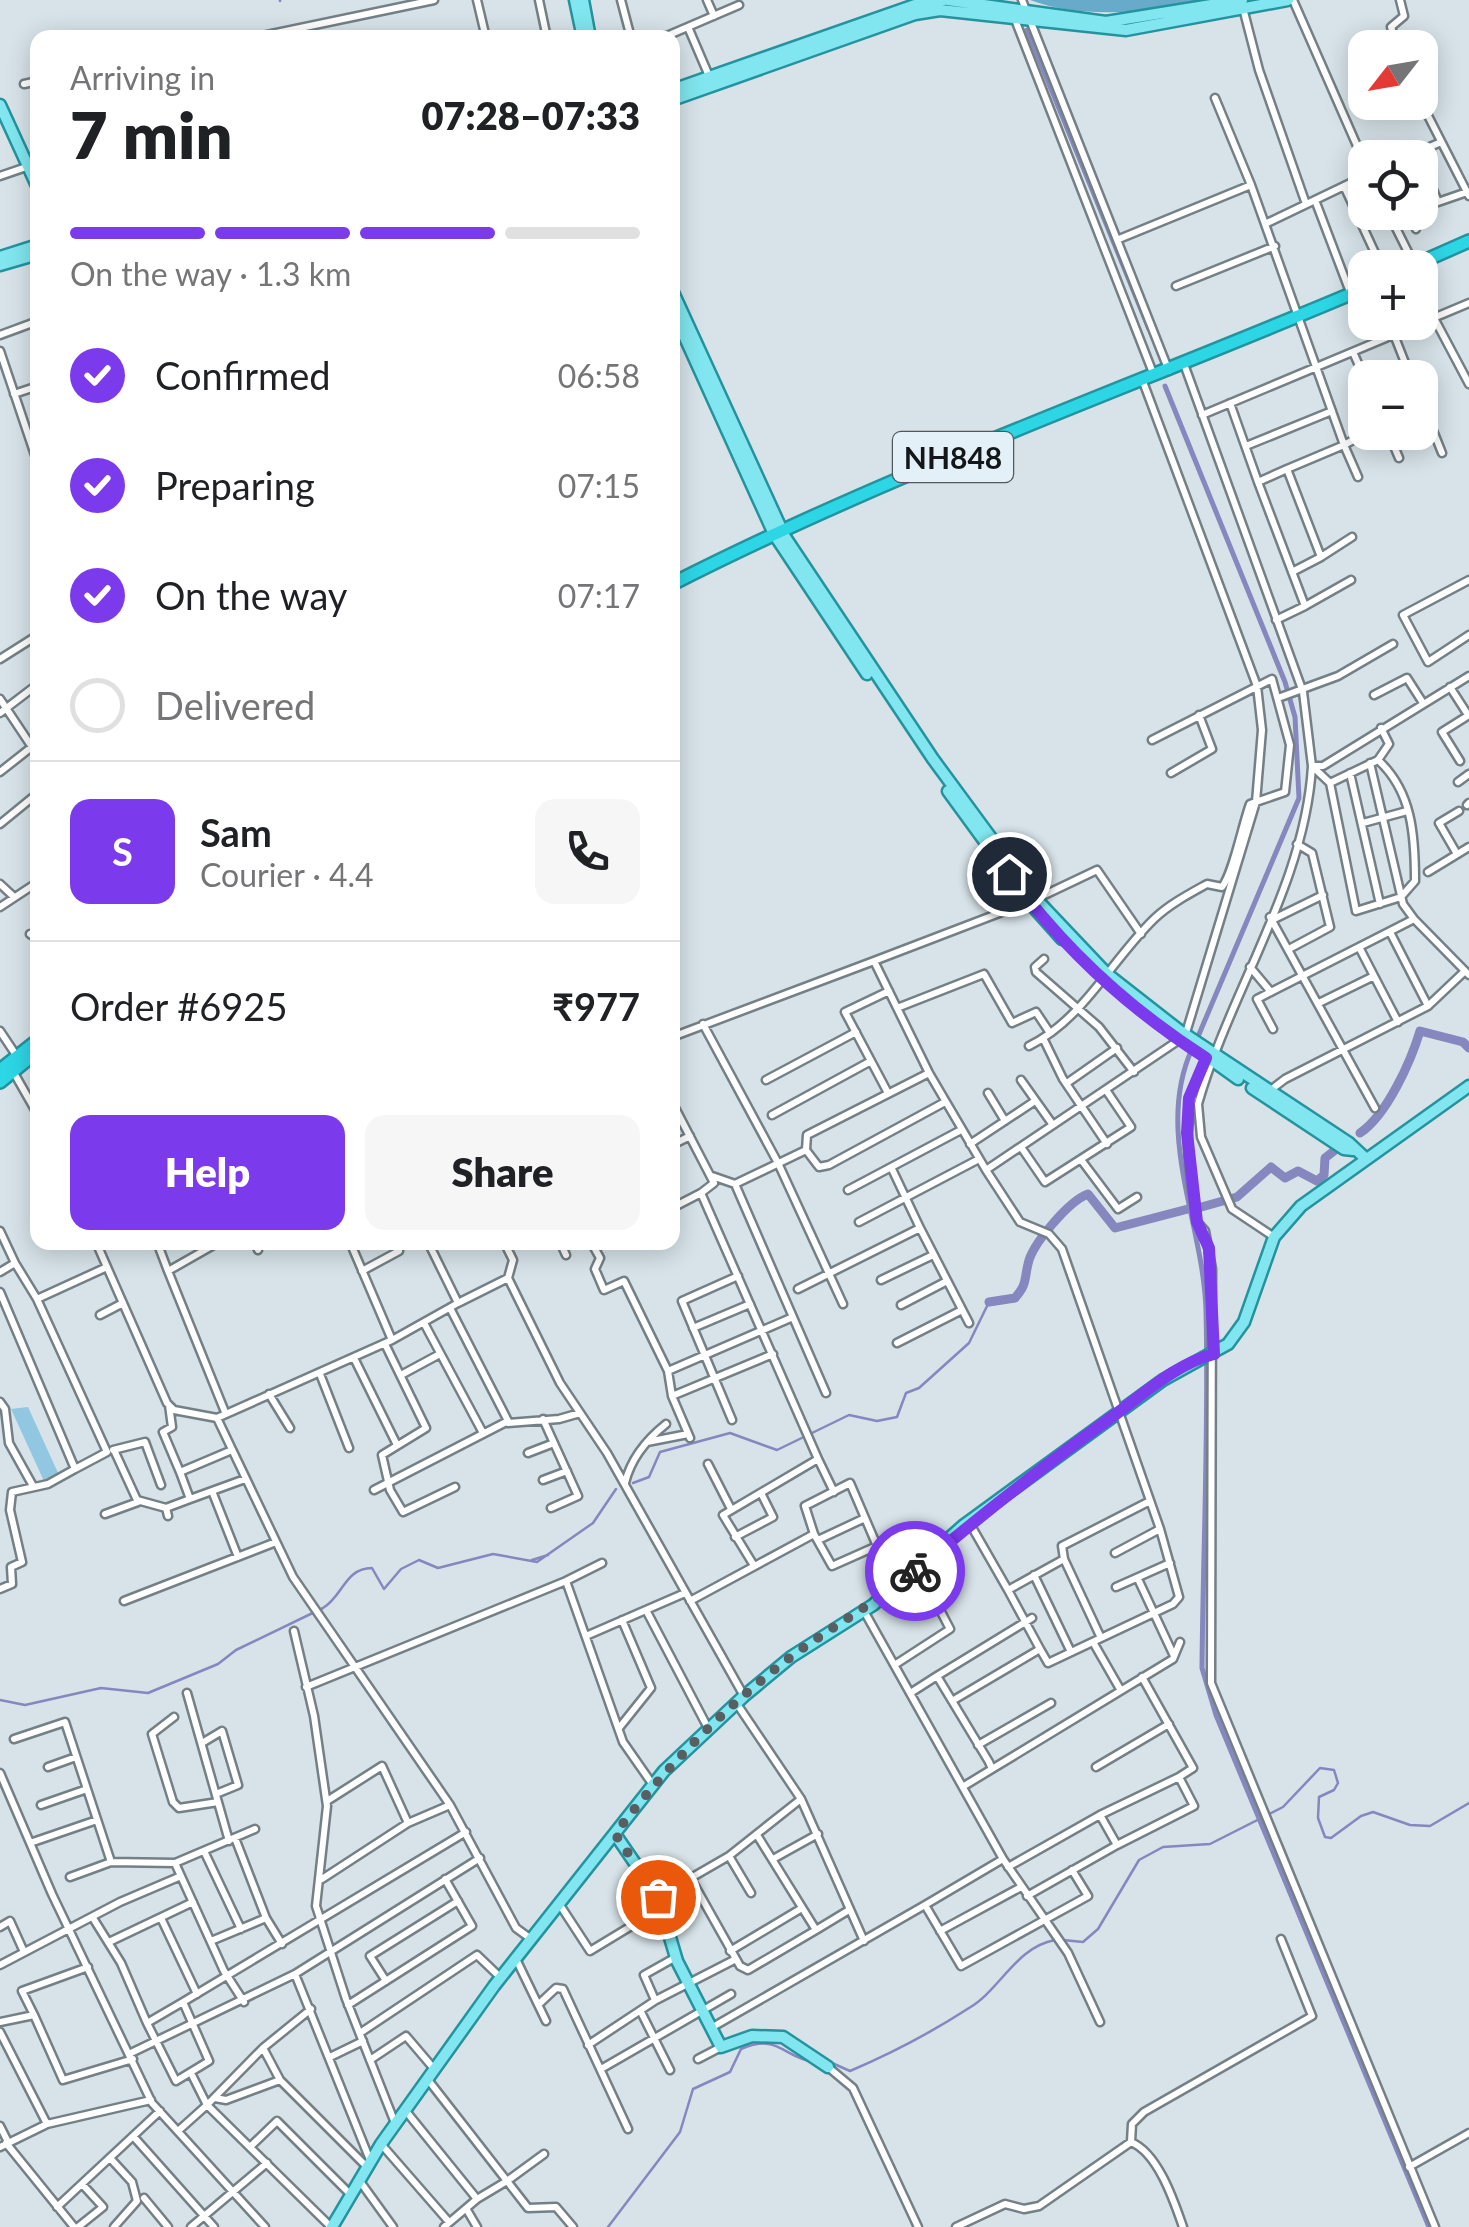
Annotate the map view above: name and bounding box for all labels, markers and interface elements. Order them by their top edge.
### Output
north arrow [1348,30,1438,120]
map controls [1348,30,1438,450]
text: Arriving in [70,58,215,97]
text: 07:28–07:33 [421,92,640,138]
text: 7 min [70,95,232,173]
button: locate [1348,140,1438,230]
button: + [1348,250,1438,340]
text: On the way · 1.3 km [70,254,351,293]
icon: check [70,348,125,403]
text: Confirmed [155,352,331,398]
text: 06:58 [558,356,640,395]
button: − [1348,360,1438,450]
road number: NH848 [893,432,1013,482]
icon: check [70,458,125,513]
text: Preparing [155,462,315,508]
text: 07:15 [558,466,640,505]
icon: check [70,568,125,623]
text: On the way [155,572,347,618]
text: 07:17 [558,576,640,615]
text: Delivered [155,682,315,728]
button: phone [535,799,640,904]
text: Sam [200,809,272,855]
text: S [112,828,133,874]
pin [967,832,1052,917]
icon: home [982,847,1037,902]
text: Courier · 4.4 [200,855,374,894]
text: Order #6925 [70,983,287,1029]
text: ₹977 [552,983,640,1029]
button: Help [70,1115,345,1230]
button: Share [365,1115,640,1230]
courier [865,1521,965,1621]
icon: bike [888,1544,943,1599]
pin [616,1855,701,1940]
icon: bag [631,1870,686,1925]

